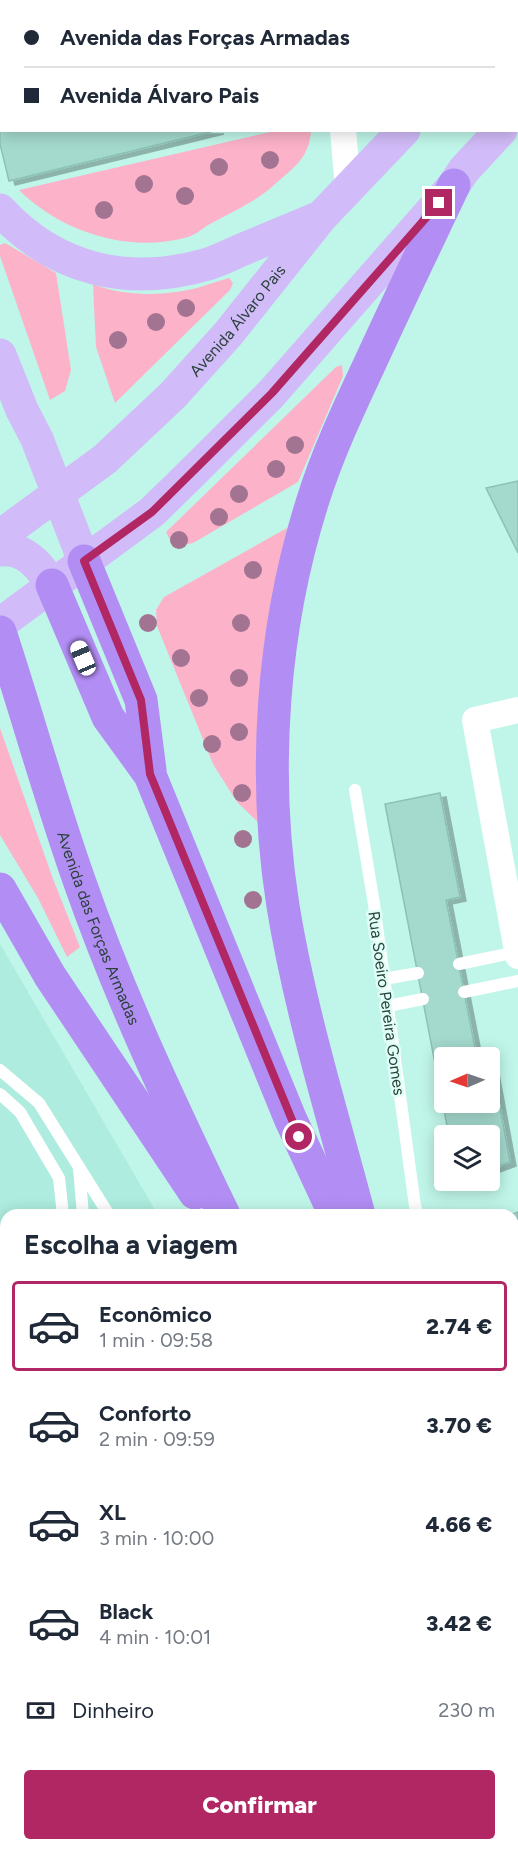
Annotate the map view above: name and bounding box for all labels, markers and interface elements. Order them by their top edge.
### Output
text: Avenida das Forças Armadas [60,24,350,51]
text: Avenida Álvaro Pais [60,82,259,109]
route end [425,189,452,216]
street label: Avenida Álvaro Pais [185,261,289,380]
car [68,638,98,678]
street label: Avenida das Forças Armadas [53,829,144,1028]
street label: Rua Soeiro Pereira Gomes [364,910,409,1096]
north arrow [434,1047,500,1113]
map controls [434,1047,500,1191]
route start [285,1123,312,1150]
button: layers [434,1125,500,1191]
text: Escolha a viagem [24,1228,238,1261]
icon: car [27,1299,81,1353]
text: Econômico [99,1301,212,1328]
text: 2.74 € [426,1313,492,1340]
text: 1 min · 09:58 [99,1328,213,1352]
icon: car [27,1398,81,1452]
text: Conforto [99,1400,191,1427]
text: 3.70 € [426,1412,492,1439]
text: 2 min · 09:59 [99,1427,215,1451]
icon: car [27,1497,81,1551]
text: XL [99,1499,126,1526]
text: 4.66 € [426,1511,492,1538]
text: 3 min · 10:00 [99,1526,214,1550]
icon: car [27,1596,81,1650]
text: Black [99,1598,153,1625]
text: 3.42 € [426,1610,492,1637]
text: 4 min · 10:01 [99,1625,211,1649]
icon: cash [24,1694,57,1727]
text: Dinheiro [72,1697,154,1724]
text: 230 m [438,1698,495,1722]
button: Confirmar [24,1770,495,1839]

